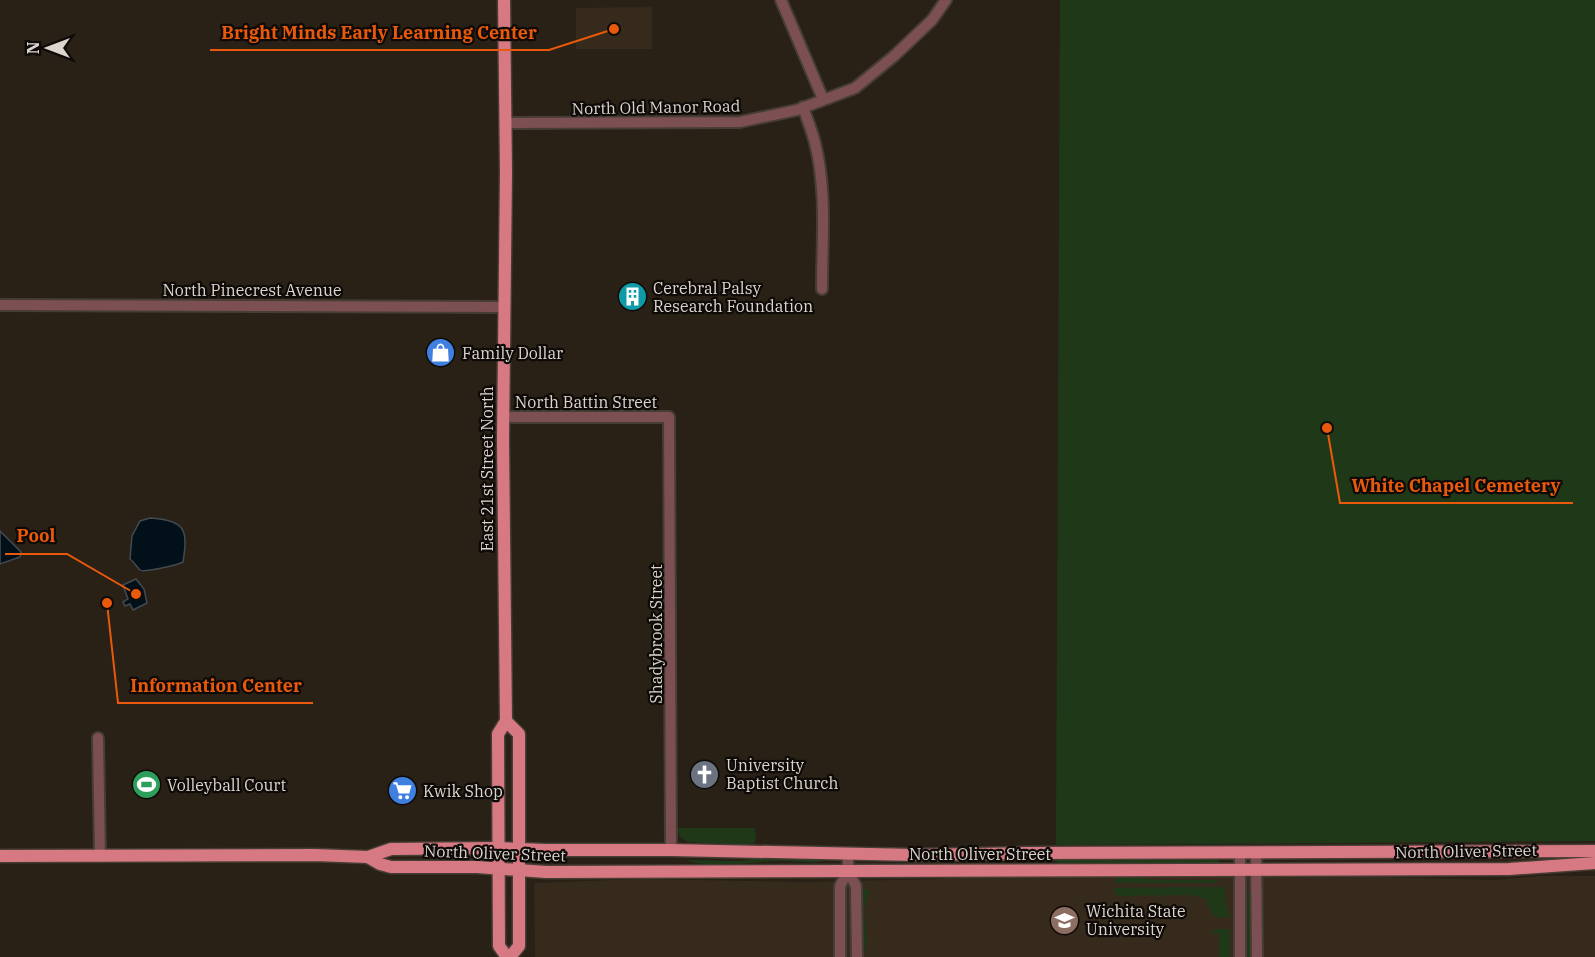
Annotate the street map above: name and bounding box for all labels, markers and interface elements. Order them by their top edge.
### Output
callout: Bright Minds Early Learning Center [210,14,549,50]
north arrow [18,18,78,78]
text: Bright Minds Early Learning Center [221,21,537,44]
text: N [23,42,43,54]
street label: North Old Manor Road [572,96,741,118]
place label: Cerebral Palsy Research Foundation [653,278,813,316]
street label: North Pinecrest Avenue [162,280,342,300]
building icon: Cerebral Palsy Research Foundation [616,281,648,313]
shop icon: Family Dollar [425,337,457,369]
place label: Family Dollar [462,343,563,363]
street label: East 21st Street North [477,386,497,552]
street label: North Battin Street [515,392,658,412]
callout: White Chapel Cemetery [1340,467,1573,503]
text: White Chapel Cemetery [1351,474,1561,497]
callout: Pool [5,518,67,554]
text: Pool [17,524,56,547]
street label: Shadybrook Street [646,564,666,704]
callout: Information Center [118,667,313,703]
text: Information Center [130,674,302,697]
place label: University Baptist Church [726,755,839,793]
church icon: University Baptist Church [689,758,721,790]
sports icon: Volleyball Court [130,769,162,801]
place label: Volleyball Court [167,775,287,795]
supermarket icon: Kwik Shop [386,775,418,807]
place label: Kwik Shop [423,781,503,801]
street label: North Oliver Street [1395,840,1538,862]
street label: North Oliver Street [424,841,567,865]
street label: North Oliver Street [909,844,1051,864]
place label: Wichita State University [1086,901,1186,939]
school or university icon: Wichita State University [1049,904,1081,936]

